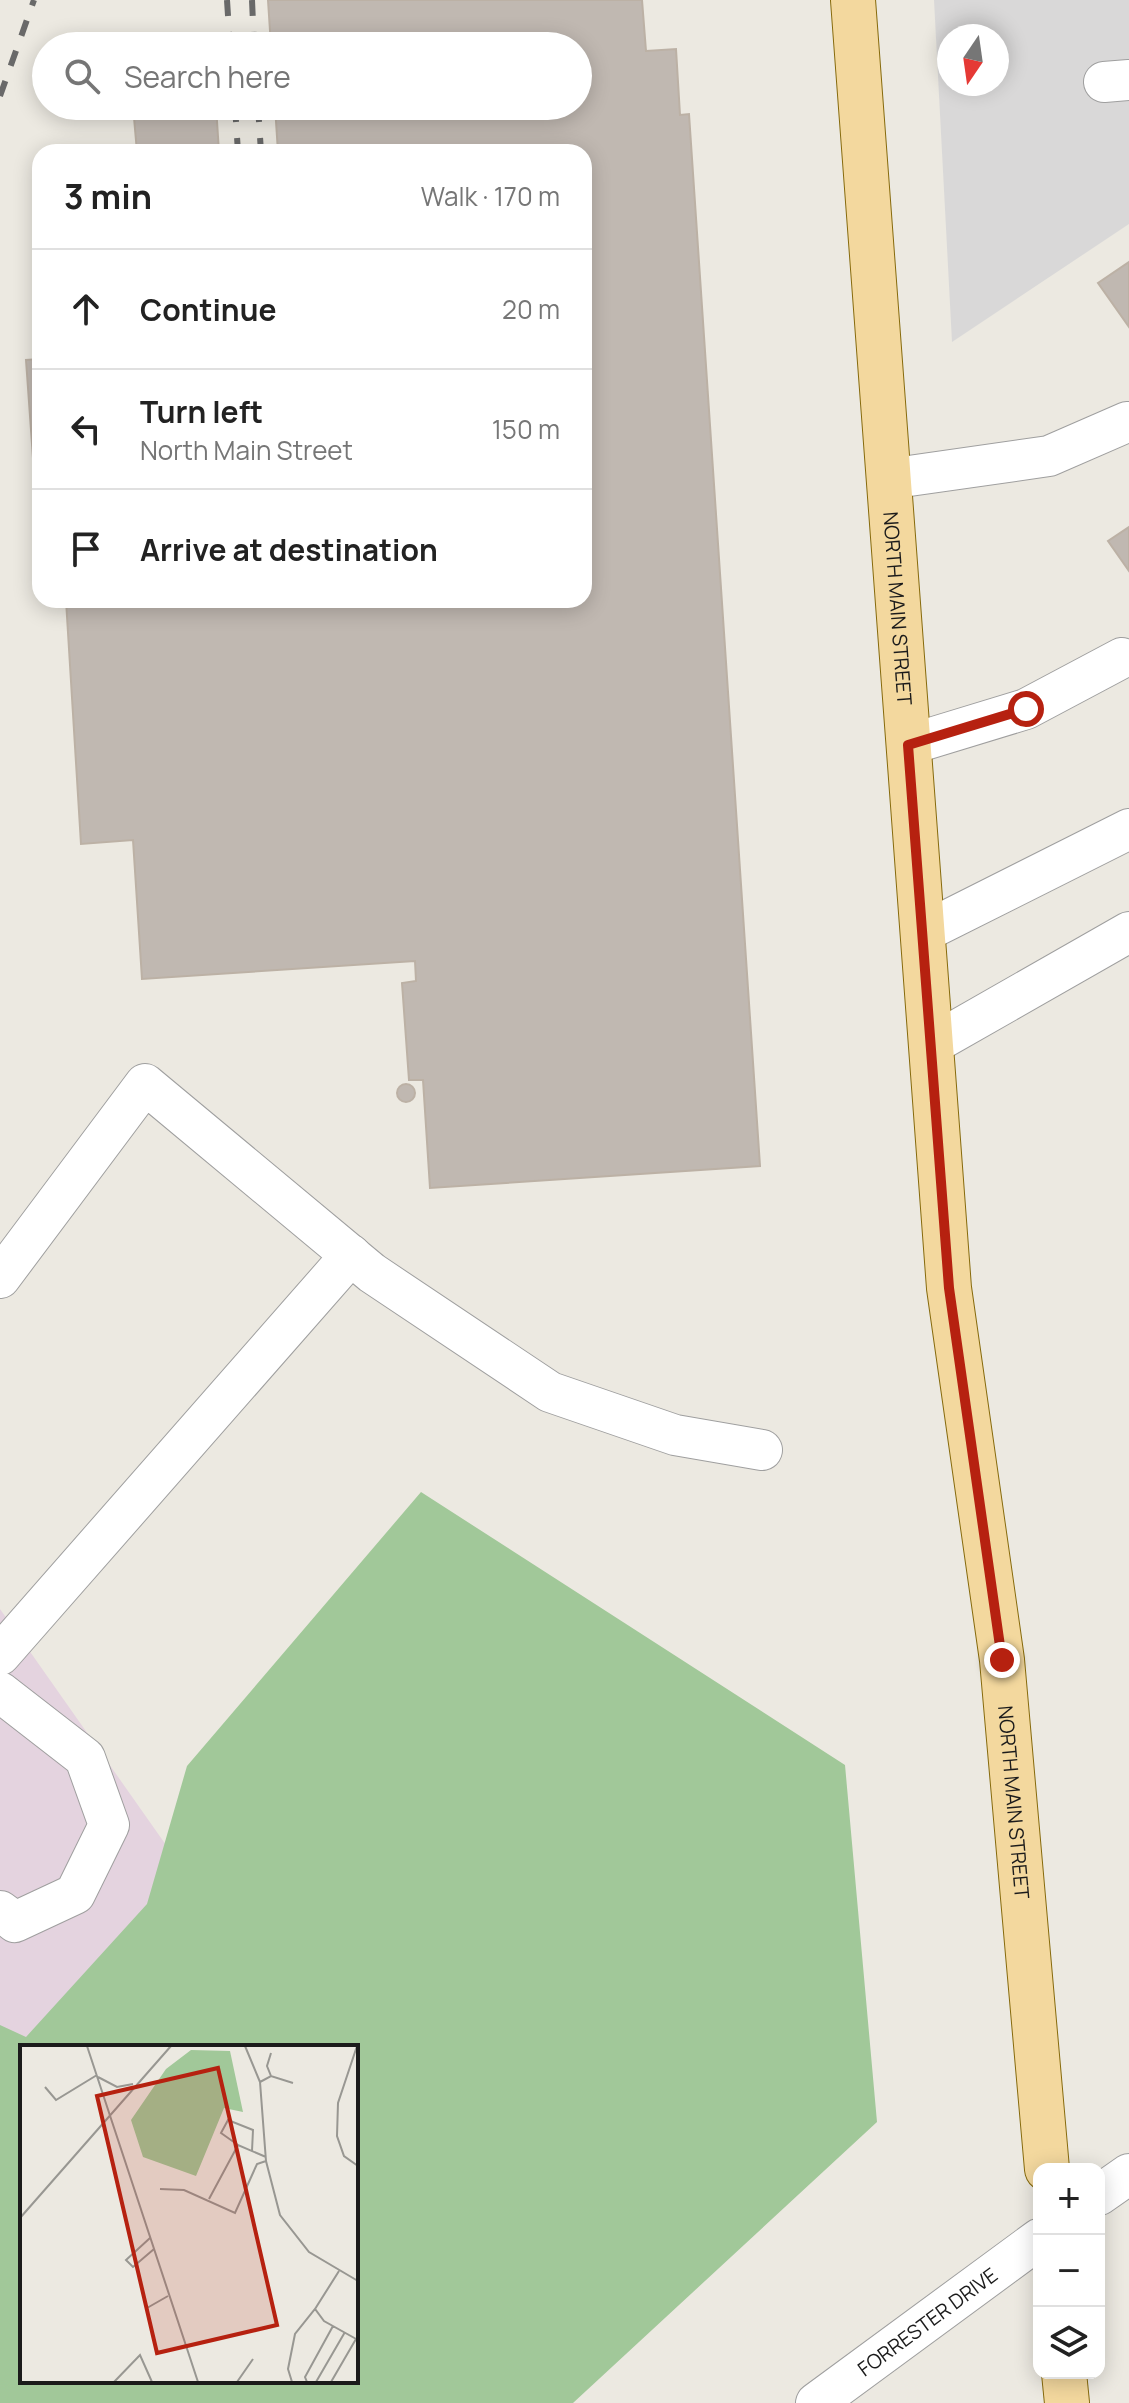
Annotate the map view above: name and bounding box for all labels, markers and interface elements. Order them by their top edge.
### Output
north arrow [937,24,1009,96]
search box [32,32,592,120]
icon: search [60,54,104,98]
text: Search here [124,56,291,97]
text: 3 min [64,173,152,219]
text: Walk · 170 m [421,178,560,214]
icon: ahead [64,287,108,331]
text: Continue [140,289,276,330]
text: 20 m [502,291,560,327]
text: Turn left [140,391,263,432]
icon: left [64,407,108,451]
text: 150 m [492,411,560,447]
text: North Main Street [140,432,353,468]
street label: NORTH MAIN STREET [878,511,919,706]
icon: arrive [64,527,108,571]
text: Arrive at destination [140,529,438,570]
route start [1008,691,1044,727]
route end [984,1642,1020,1678]
street label: NORTH MAIN STREET [993,1704,1037,1900]
inset map [20,2045,358,2383]
map controls [1033,2163,1105,2379]
button: + [1033,2163,1105,2235]
button: − [1033,2235,1105,2307]
street label: FORRESTER DRIVE [852,2261,1003,2382]
button: layers [1033,2307,1105,2379]

